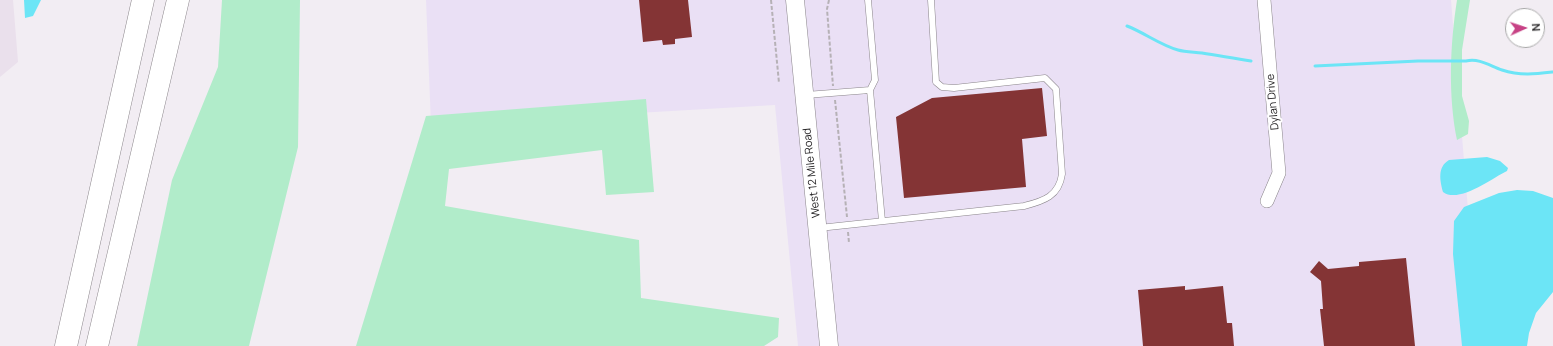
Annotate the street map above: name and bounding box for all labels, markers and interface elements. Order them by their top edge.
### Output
north arrow [1505,8,1545,48]
text: N [1529,23,1544,32]
street label: Dylan Drive [1264,73,1282,131]
street label: West 12 Mile Road [801,127,823,219]

